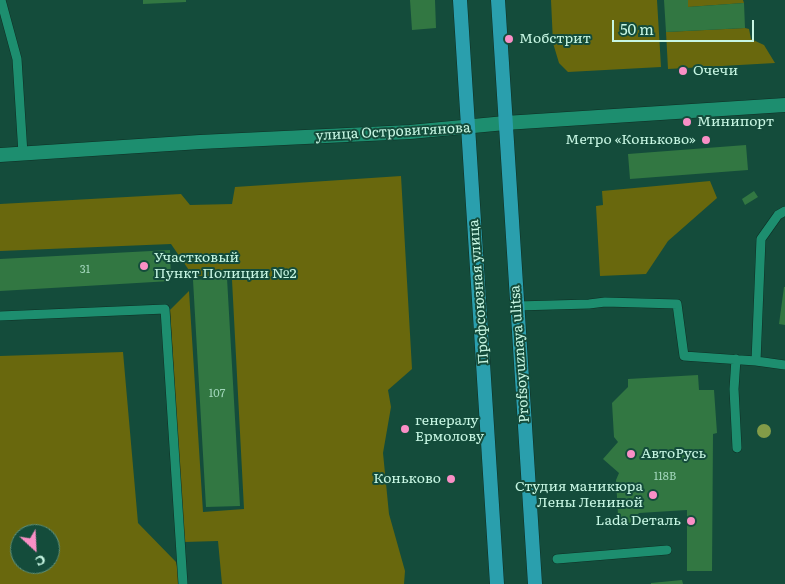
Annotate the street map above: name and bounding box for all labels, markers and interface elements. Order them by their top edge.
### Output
scale bar [615,10,758,42]
text: 50 m [620,17,654,40]
place label: Мобстрит [519,31,591,47]
marker: Мобстрит [503,33,515,45]
place label: Очечи [693,63,738,79]
marker: Очечи [677,65,689,77]
place label: Минипорт [697,114,774,130]
marker: Минипорт [681,116,693,128]
street label: улица Островитянова [315,120,471,144]
place label: Метро «Коньково» [565,132,696,148]
marker: Метро «Коньково» [700,134,712,146]
street label: Профсоюзная улица [466,219,492,365]
place label: Участковый Пункт Полиции №2 [154,250,297,282]
marker: Участковый Пункт Полиции №2 [138,260,150,272]
house number: 31 [80,263,90,277]
street label: Profsoyuznaya ulitsa [507,285,533,423]
house number: 107 [209,387,225,401]
place label: генералу Ермолову [415,413,484,446]
marker: генералу Ермолову [399,423,411,435]
place label: АвтоРусь [641,446,706,462]
marker: АвтоРусь [625,448,637,460]
house number: 118В [654,470,676,484]
place label: Коньково [373,471,441,487]
marker: Коньково [445,473,457,485]
place label: Студия маникюра Лены Лениной [515,479,643,512]
marker: Студия маникюра Лены Лениной [647,489,659,501]
place label: Lada Dеталь [596,513,681,529]
marker: Lada Dеталь [685,515,697,527]
north arrow [10,524,60,574]
text: С [32,551,50,573]

